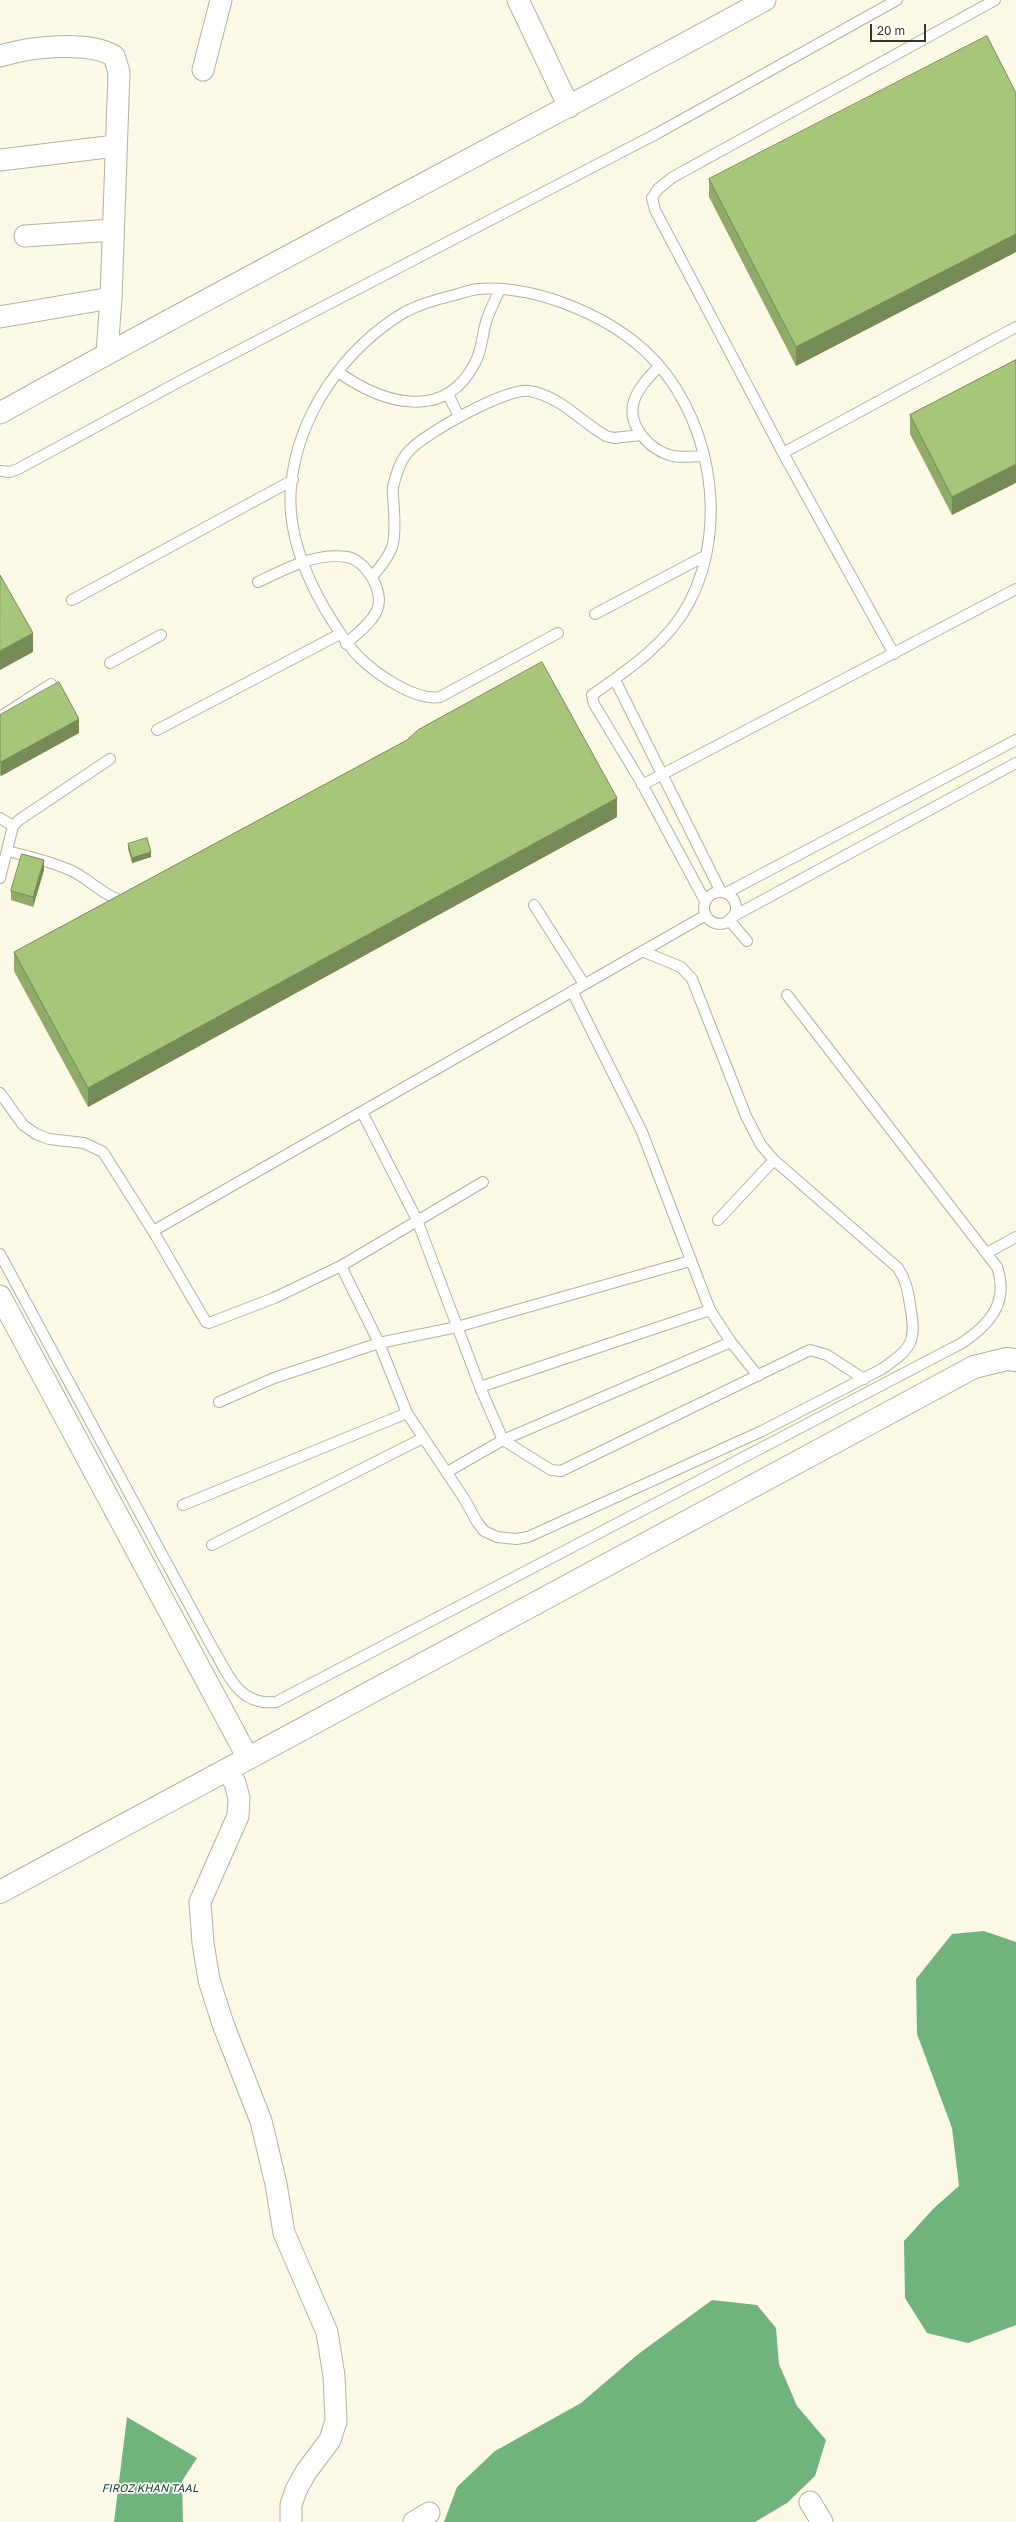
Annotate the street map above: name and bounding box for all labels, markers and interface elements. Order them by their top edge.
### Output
scale bar [872,16,928,42]
text: 20 m [877,23,905,38]
water label: FIROZ KHAN TAAL [102,2482,198,2496]

